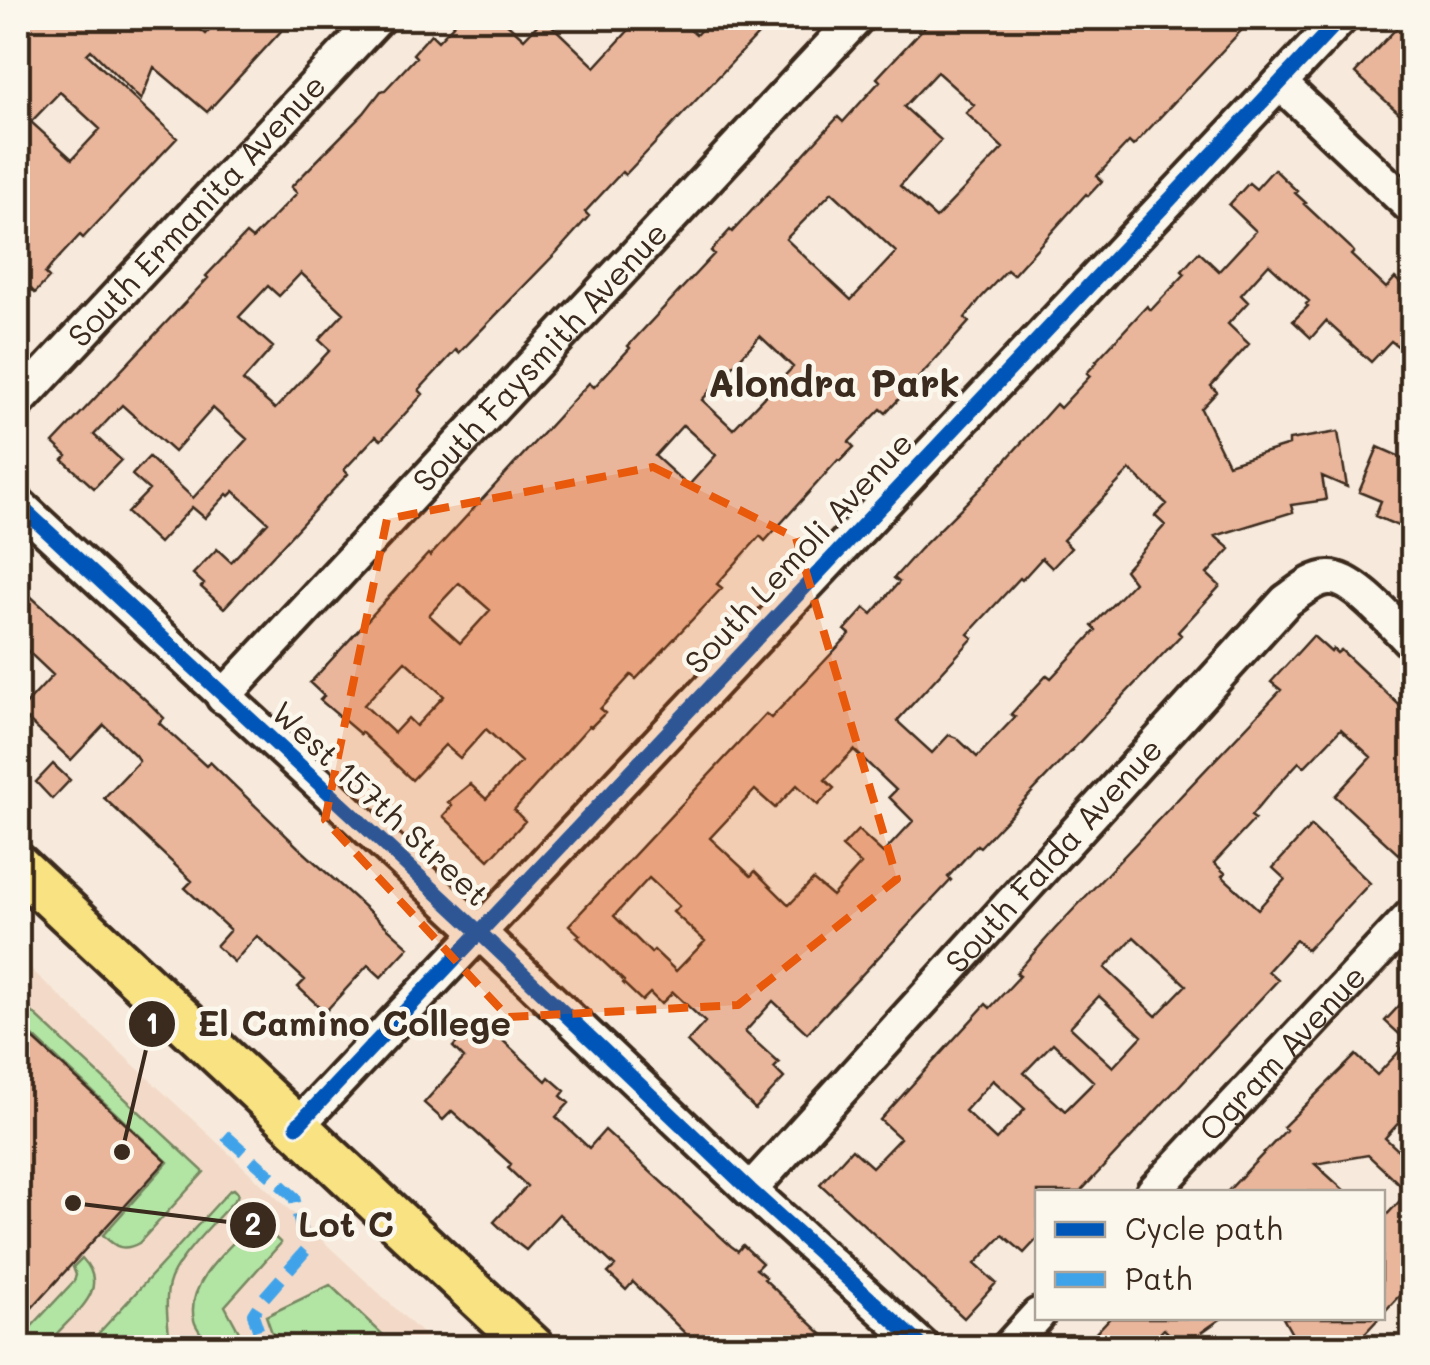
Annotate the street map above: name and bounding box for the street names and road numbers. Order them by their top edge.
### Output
street label: South Ermanita Avenue [58,64,334,355]
street label: South Faysmith Avenue [402,211,676,500]
street label: South Lemoli Avenue [674,421,921,682]
street label: West 157th Street [264,691,499,914]
street label: South Falda Avenue [935,728,1171,981]
street label: Ogram Avenue [1189,955,1374,1149]

